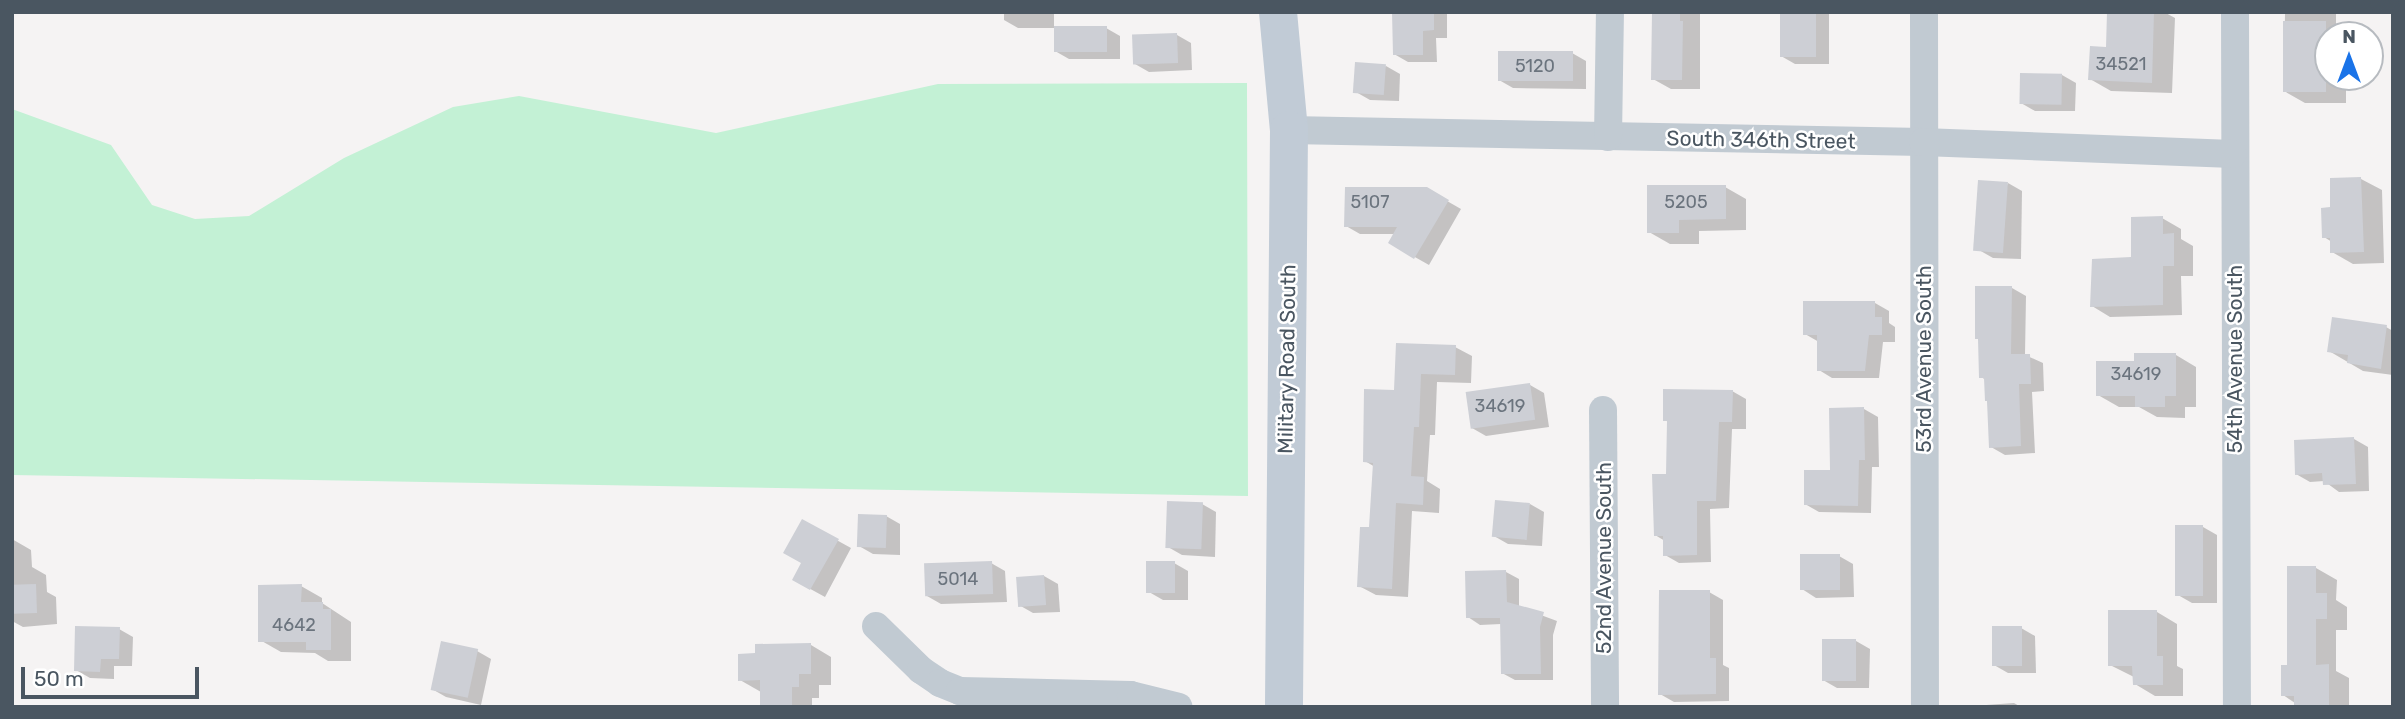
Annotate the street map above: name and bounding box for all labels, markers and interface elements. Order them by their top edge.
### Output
north arrow [2314,21,2384,91]
text: N [2342,25,2356,48]
house number: 34521 [2096,53,2146,75]
house number: 5120 [1515,55,1555,77]
street label: South 346th Street [1666,126,1856,154]
house number: 5107 [1351,191,1389,213]
house number: 5205 [1664,191,1708,213]
street label: Military Road South [1273,264,1301,454]
street label: 54th Avenue South [2222,264,2248,454]
street label: 53rd Avenue South [1911,265,1937,453]
house number: 34619 [2111,363,2161,385]
house number: 34619 [1475,395,1525,417]
street label: 52nd Avenue South [1591,462,1617,654]
house number: 5014 [937,568,979,590]
house number: 4642 [272,614,316,636]
scale bar [24,652,203,696]
text: 50 m [34,666,84,691]

